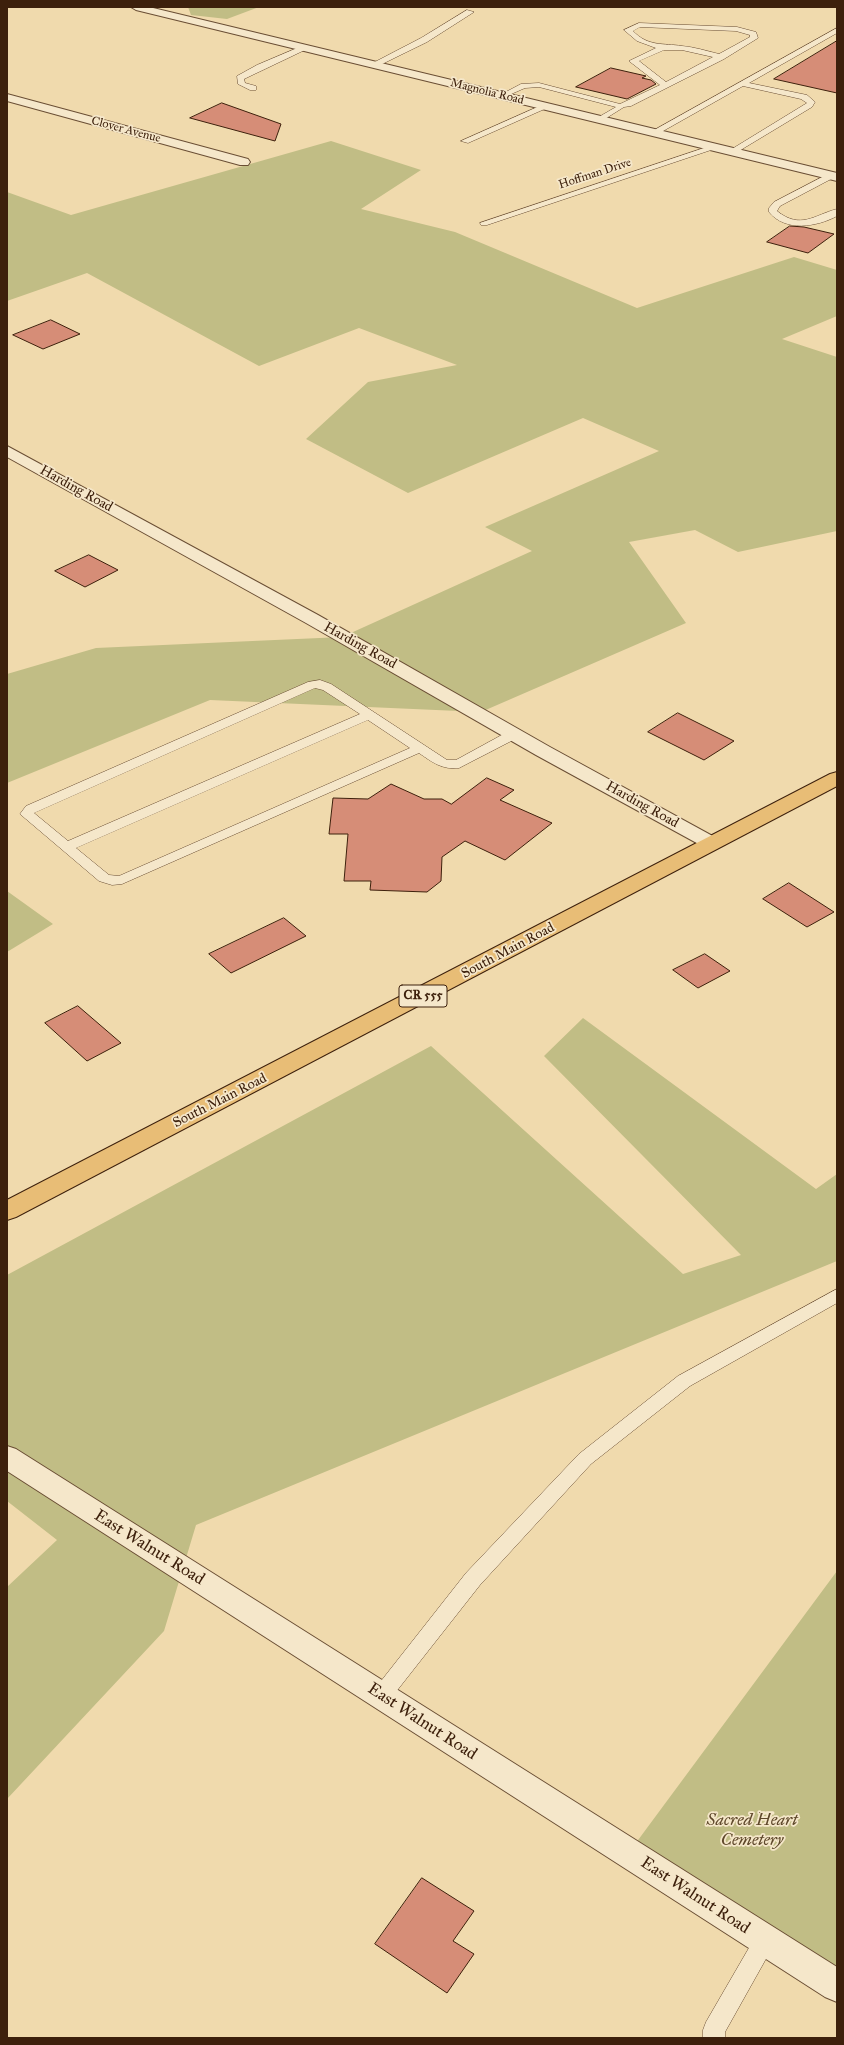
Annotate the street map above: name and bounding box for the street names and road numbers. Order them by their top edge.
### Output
street label: Magnolia Road [449,76,525,108]
street label: Clover Avenue [90,114,162,146]
street label: Hoffman Drive [557,155,633,193]
street label: Harding Road [36,462,116,516]
street label: Harding Road [320,619,400,673]
street label: Harding Road [602,778,682,832]
street label: South Main Road [459,919,557,983]
road number: CR 555 [399,985,447,1007]
street label: South Main Road [170,1070,270,1132]
street label: East Walnut Road [90,1506,208,1590]
street label: East Walnut Road [363,1679,481,1765]
street label: East Walnut Road [636,1853,754,1939]

